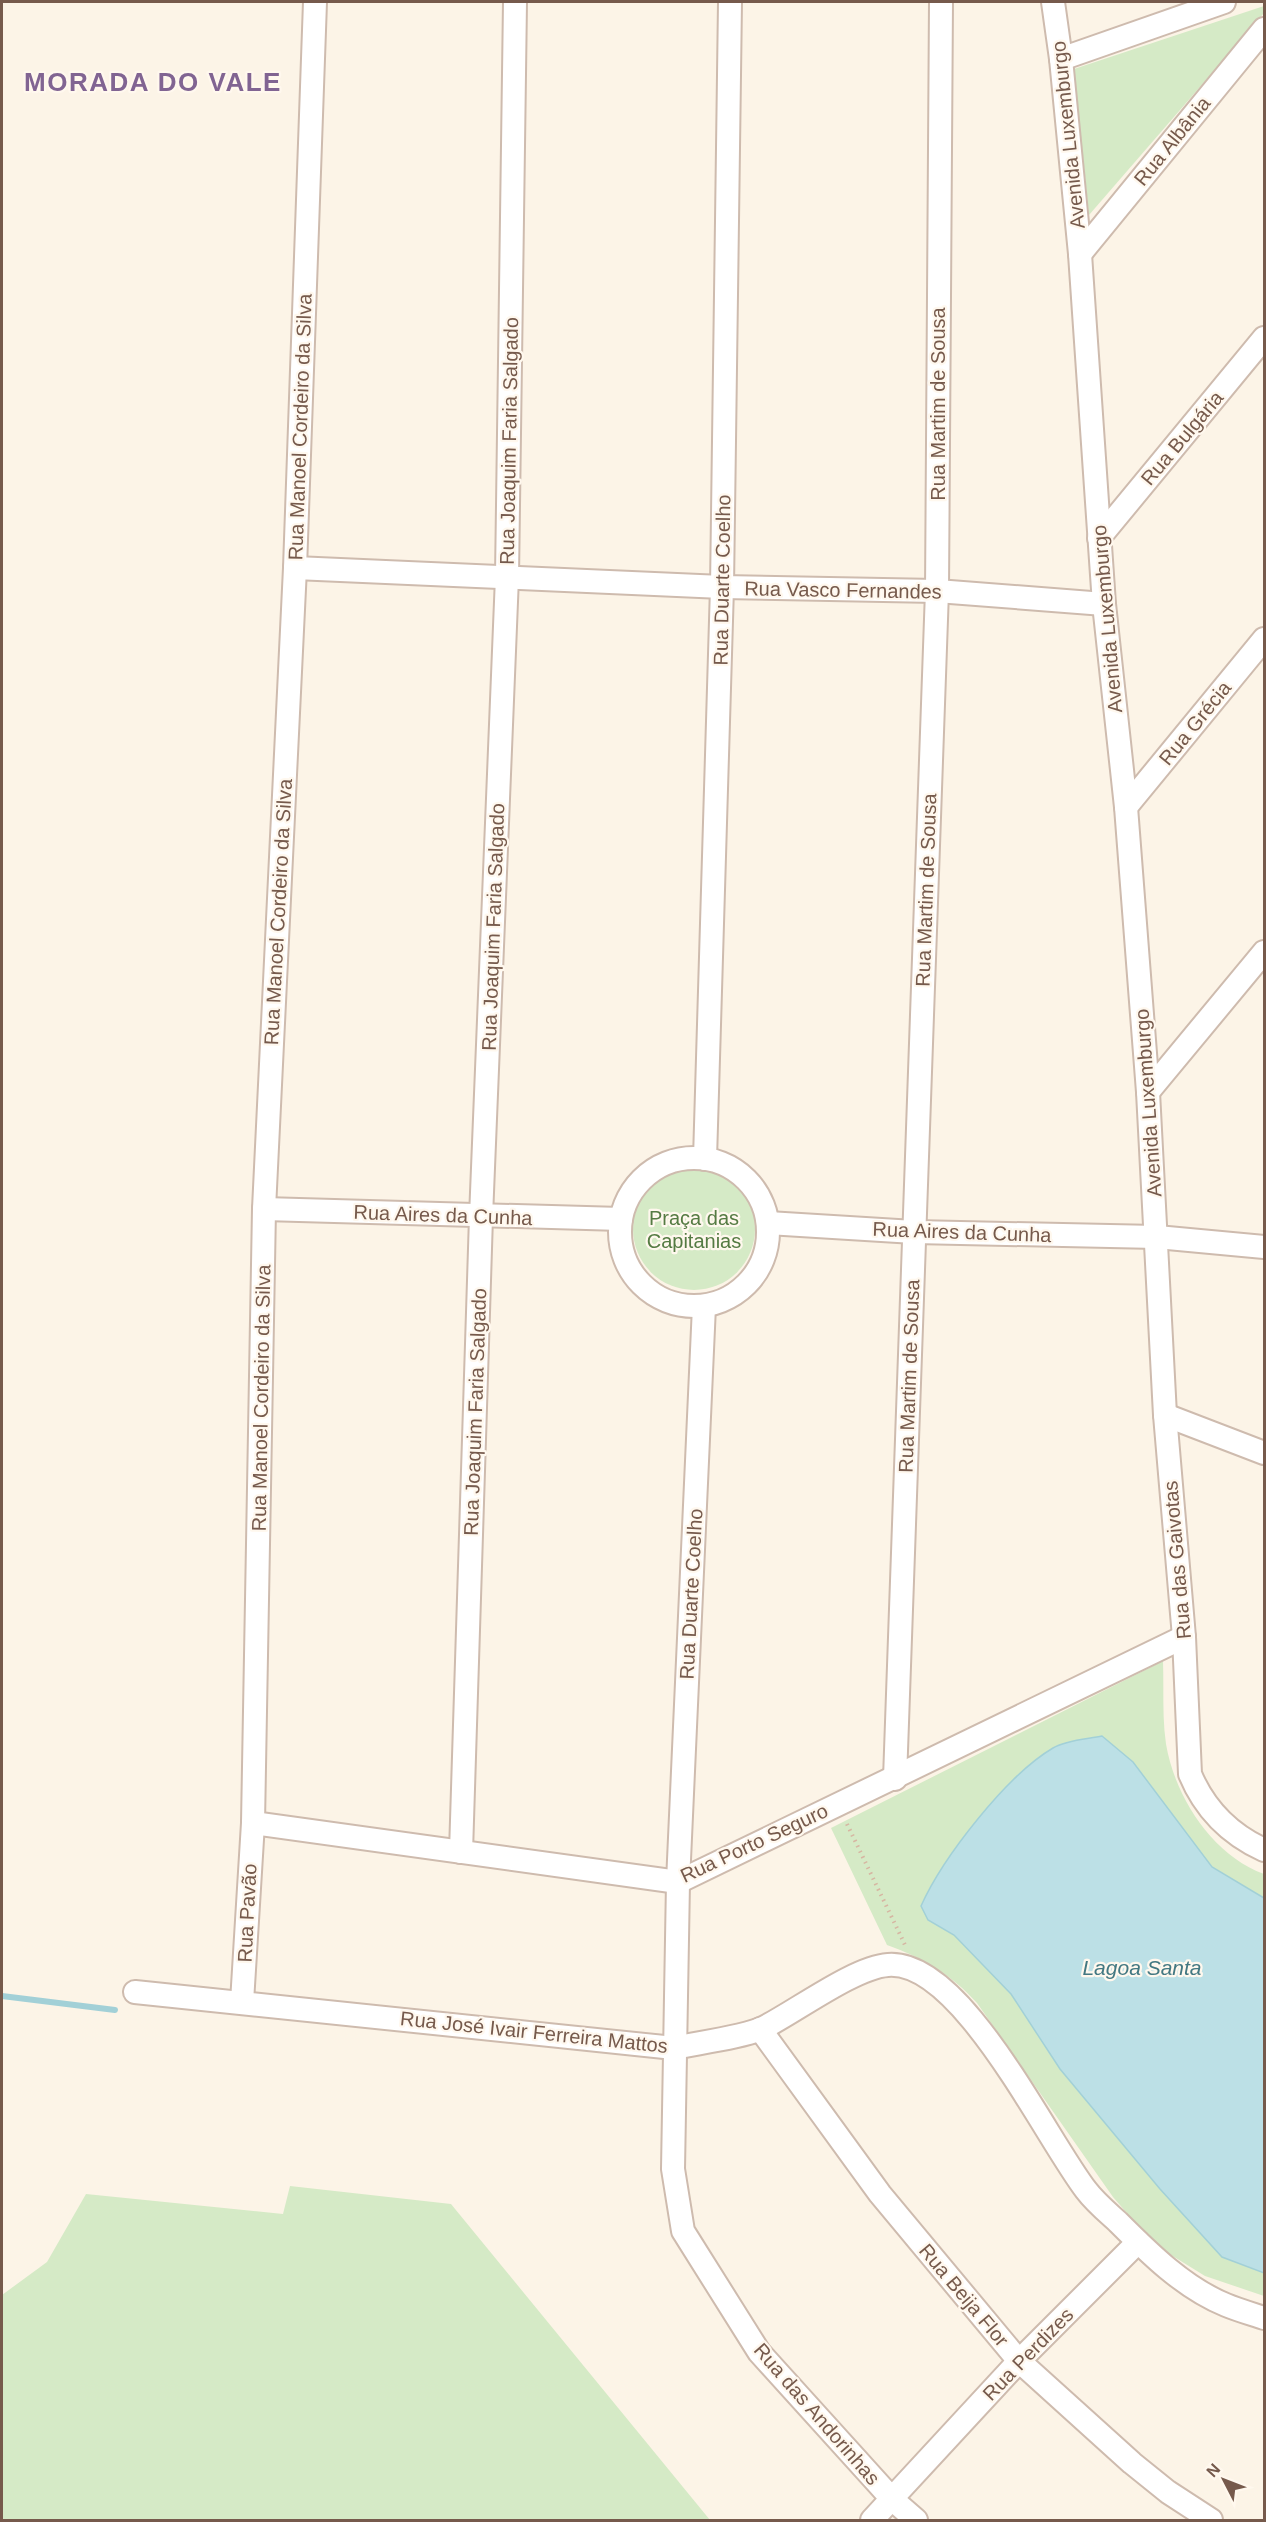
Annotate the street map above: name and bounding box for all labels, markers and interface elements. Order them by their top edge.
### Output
street label: Avenida Luxemburgo [1047,40,1089,230]
district label: MORADA DO VALE [24,67,282,97]
street label: Rua Albânia [1130,91,1215,190]
street label: Rua Manoel Cordeiro da Silva [284,292,316,561]
street label: Rua Martim de Sousa [927,306,949,501]
street label: Rua Joaquim Faria Salgado [496,317,522,565]
street label: Rua Bulgária [1136,386,1228,489]
street label: Rua Duarte Coelho [710,494,734,666]
street label: Avenida Luxemburgo [1088,524,1126,714]
street label: Rua Vasco Fernandes [744,577,942,603]
street label: Rua Grécia [1155,676,1236,769]
street label: Rua Manoel Cordeiro da Silva [260,777,296,1046]
street label: Rua Martim de Sousa [912,792,940,987]
street label: Rua Joaquim Faria Salgado [478,803,508,1051]
street label: Avenida Luxemburgo [1130,1008,1166,1198]
street label: Rua Aires da Cunha [353,1201,534,1229]
park label: Praça das Capitanias [647,1207,741,1252]
street label: Rua Aires da Cunha [872,1218,1053,1246]
street label: Rua Manoel Cordeiro da Silva [248,1264,274,1532]
street label: Rua Martim de Sousa [895,1278,923,1473]
street label: Rua Joaquim Faria Salgado [460,1288,490,1536]
street label: Rua das Gaivotas [1159,1480,1195,1640]
street label: Rua Duarte Coelho [676,1508,706,1680]
street label: Rua Porto Seguro [677,1799,831,1887]
street label: Rua Pavão [233,1863,261,1963]
water label: Lagoa Santa [1082,1956,1202,1979]
street label: Rua José Ivair Ferreira Mattos [399,2007,669,2057]
street label: Rua Beija Flor [915,2239,1013,2351]
street label: Rua Perdizes [978,2303,1078,2405]
street label: Rua das Andorinhas [750,2339,884,2489]
north arrow [1194,2450,1254,2510]
text: N [1203,2460,1223,2480]

